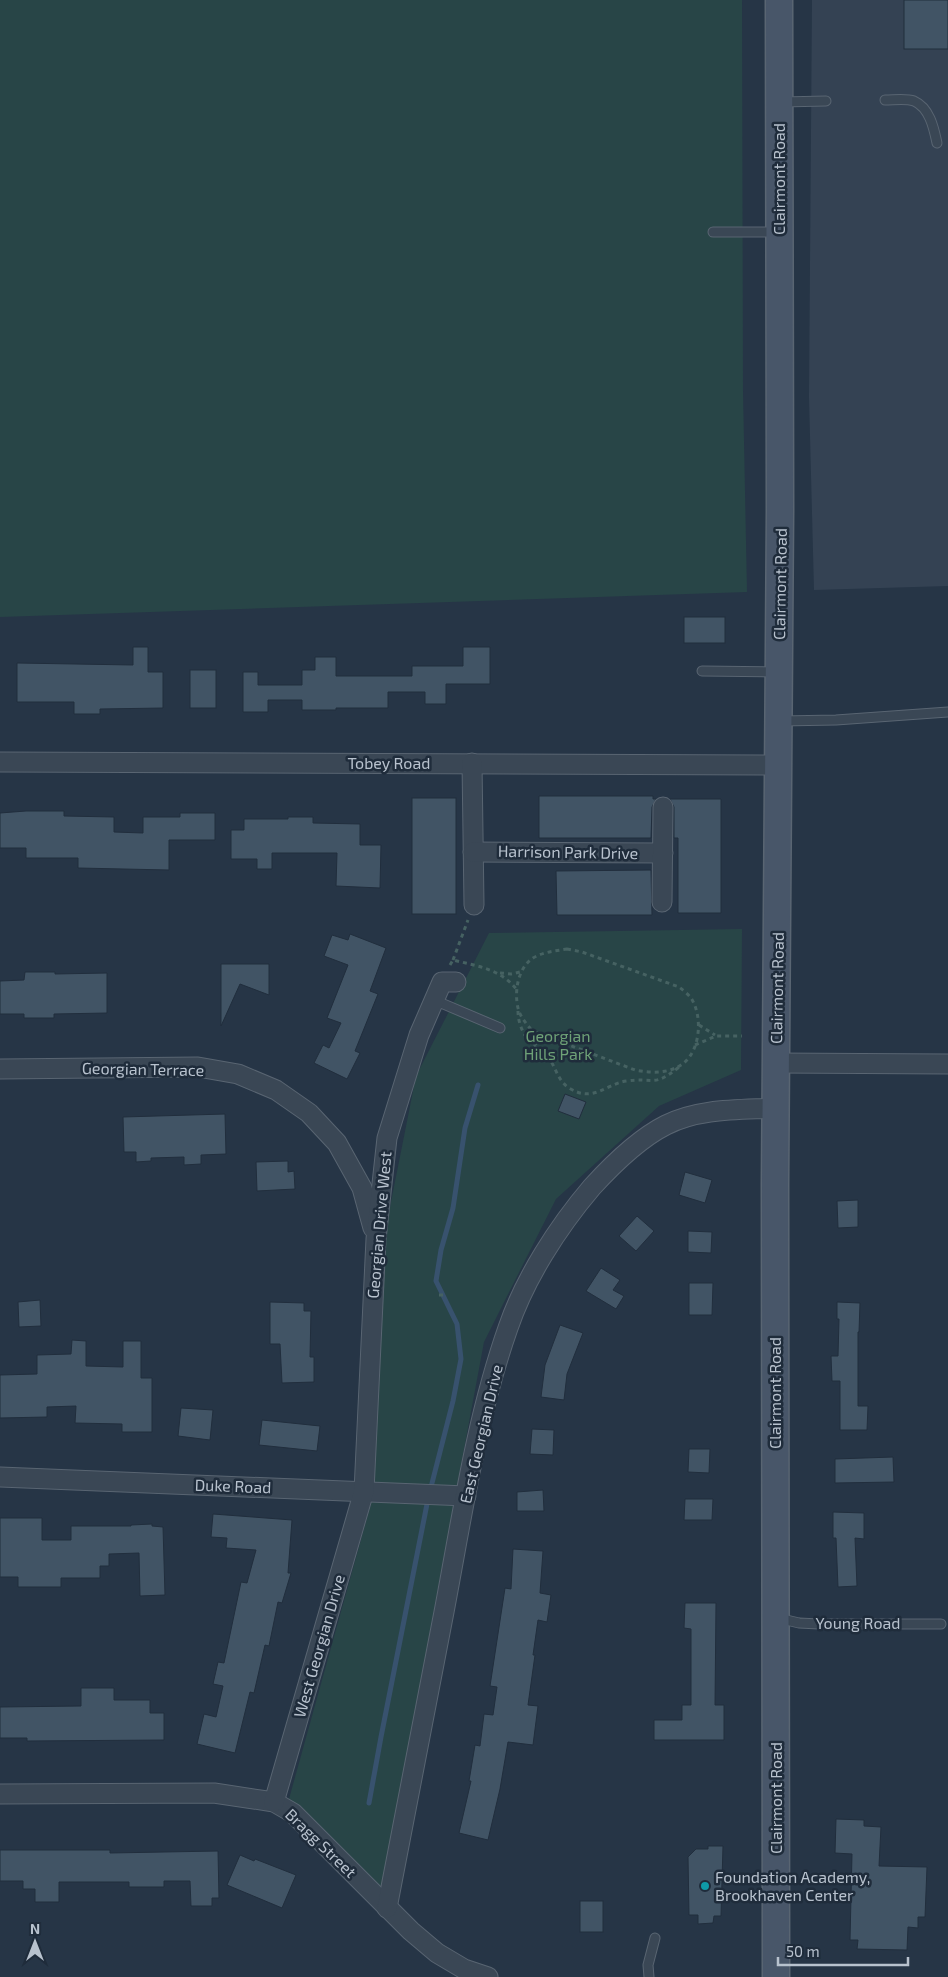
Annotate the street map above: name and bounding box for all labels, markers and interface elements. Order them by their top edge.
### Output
street label: Clairmont Road [769,123,788,235]
street label: Clairmont Road [769,528,790,640]
street label: Tobey Road [348,753,430,772]
street label: Harrison Park Drive [498,841,638,862]
street label: Clairmont Road [766,932,787,1044]
park label: Georgian Hills Park [524,1026,592,1063]
street label: Georgian Terrace [82,1058,204,1079]
street label: Georgian Drive West [363,1151,394,1299]
street label: Clairmont Road [765,1337,784,1449]
street label: East Georgian Drive [455,1362,506,1505]
street label: Duke Road [194,1475,272,1496]
street label: West Georgian Drive [289,1572,348,1720]
street label: Young Road [816,1613,900,1632]
street label: Clairmont Road [766,1742,785,1854]
street label: Bragg Street [282,1804,361,1881]
place label: Foundation Academy, Brookhaven Center [715,1867,870,1904]
marker: Foundation Academy, Brookhaven Center [699,1880,711,1892]
north arrow [10,1917,60,1967]
text: N [30,1920,40,1937]
scale bar [778,1934,908,1966]
text: 50 m [786,1942,820,1960]

